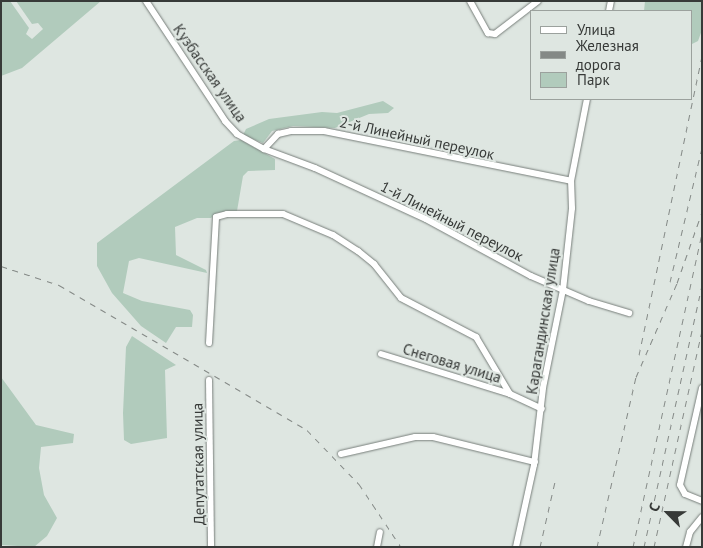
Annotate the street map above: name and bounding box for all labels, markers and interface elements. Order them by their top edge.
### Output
legend [530,10,693,100]
text: Улица [577,20,615,39]
street label: Кузбасская улица [170,21,250,125]
text: Железная дорога [576,36,639,74]
text: Парк [577,70,610,89]
street label: 2-й Линейный переулок [338,113,496,163]
street label: 1-й Линейный переулок [377,177,527,265]
street label: Карагандинская улица [523,246,563,396]
street label: Снеговая улица [401,340,503,386]
street label: Депутатская улица [188,403,208,525]
north arrow [643,488,693,538]
text: С [644,500,664,514]

